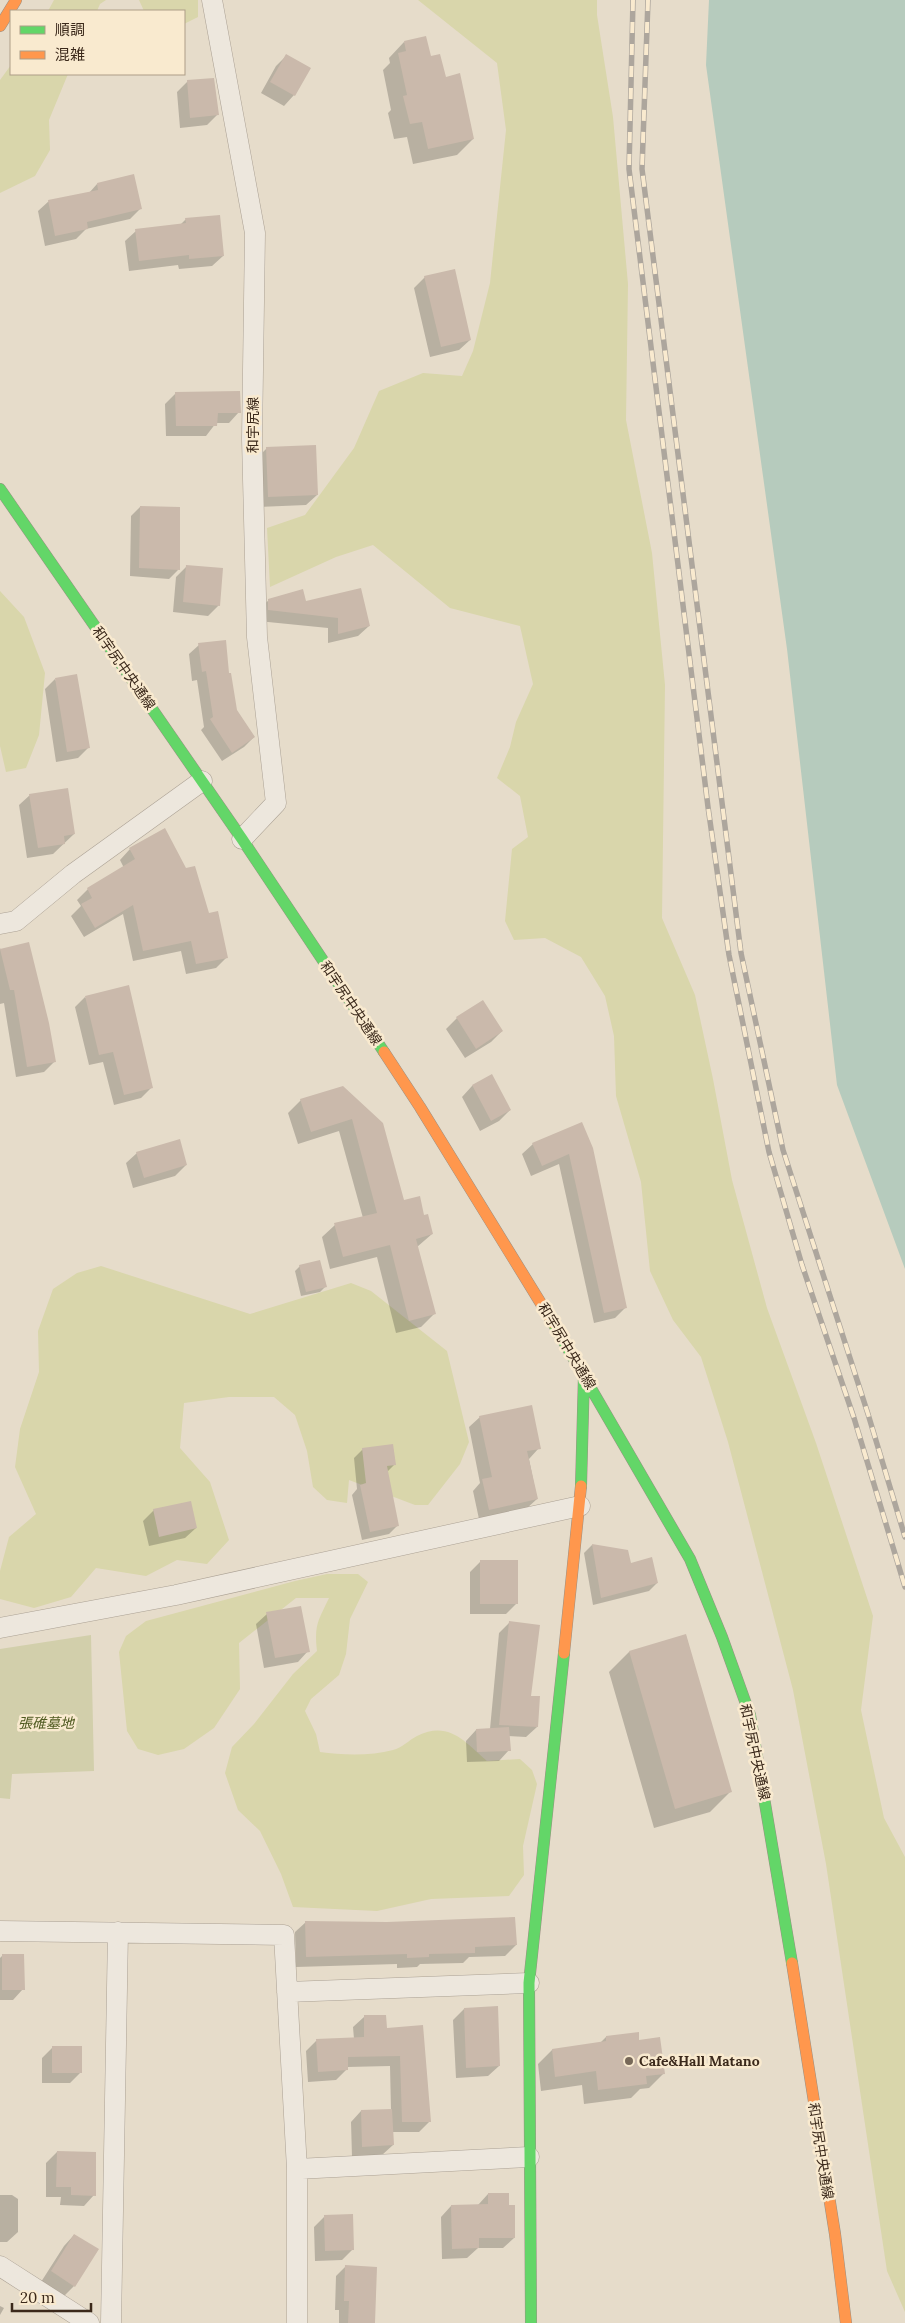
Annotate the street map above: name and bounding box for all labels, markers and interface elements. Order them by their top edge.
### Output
legend [10,10,185,75]
text: 順調 [55,20,85,39]
text: 混雑 [55,45,85,64]
street label: 和宇尻線 [244,397,262,453]
street label: 和宇尻中央通線 [89,623,159,713]
street label: 和宇尻中央通線 [316,957,386,1049]
street label: 和宇尻中央通線 [534,1299,600,1393]
street label: 和宇尻中央通線 [736,1702,774,1802]
park label: 張碓墓地 [18,1714,76,1732]
place label: Cafe&Hall Matano [639,2052,760,2070]
marker: Cafe&Hall Matano [623,2055,635,2067]
street label: 和宇尻中央通線 [804,2101,838,2201]
scale bar [12,2280,91,2312]
text: 20 m [20,2288,55,2307]

